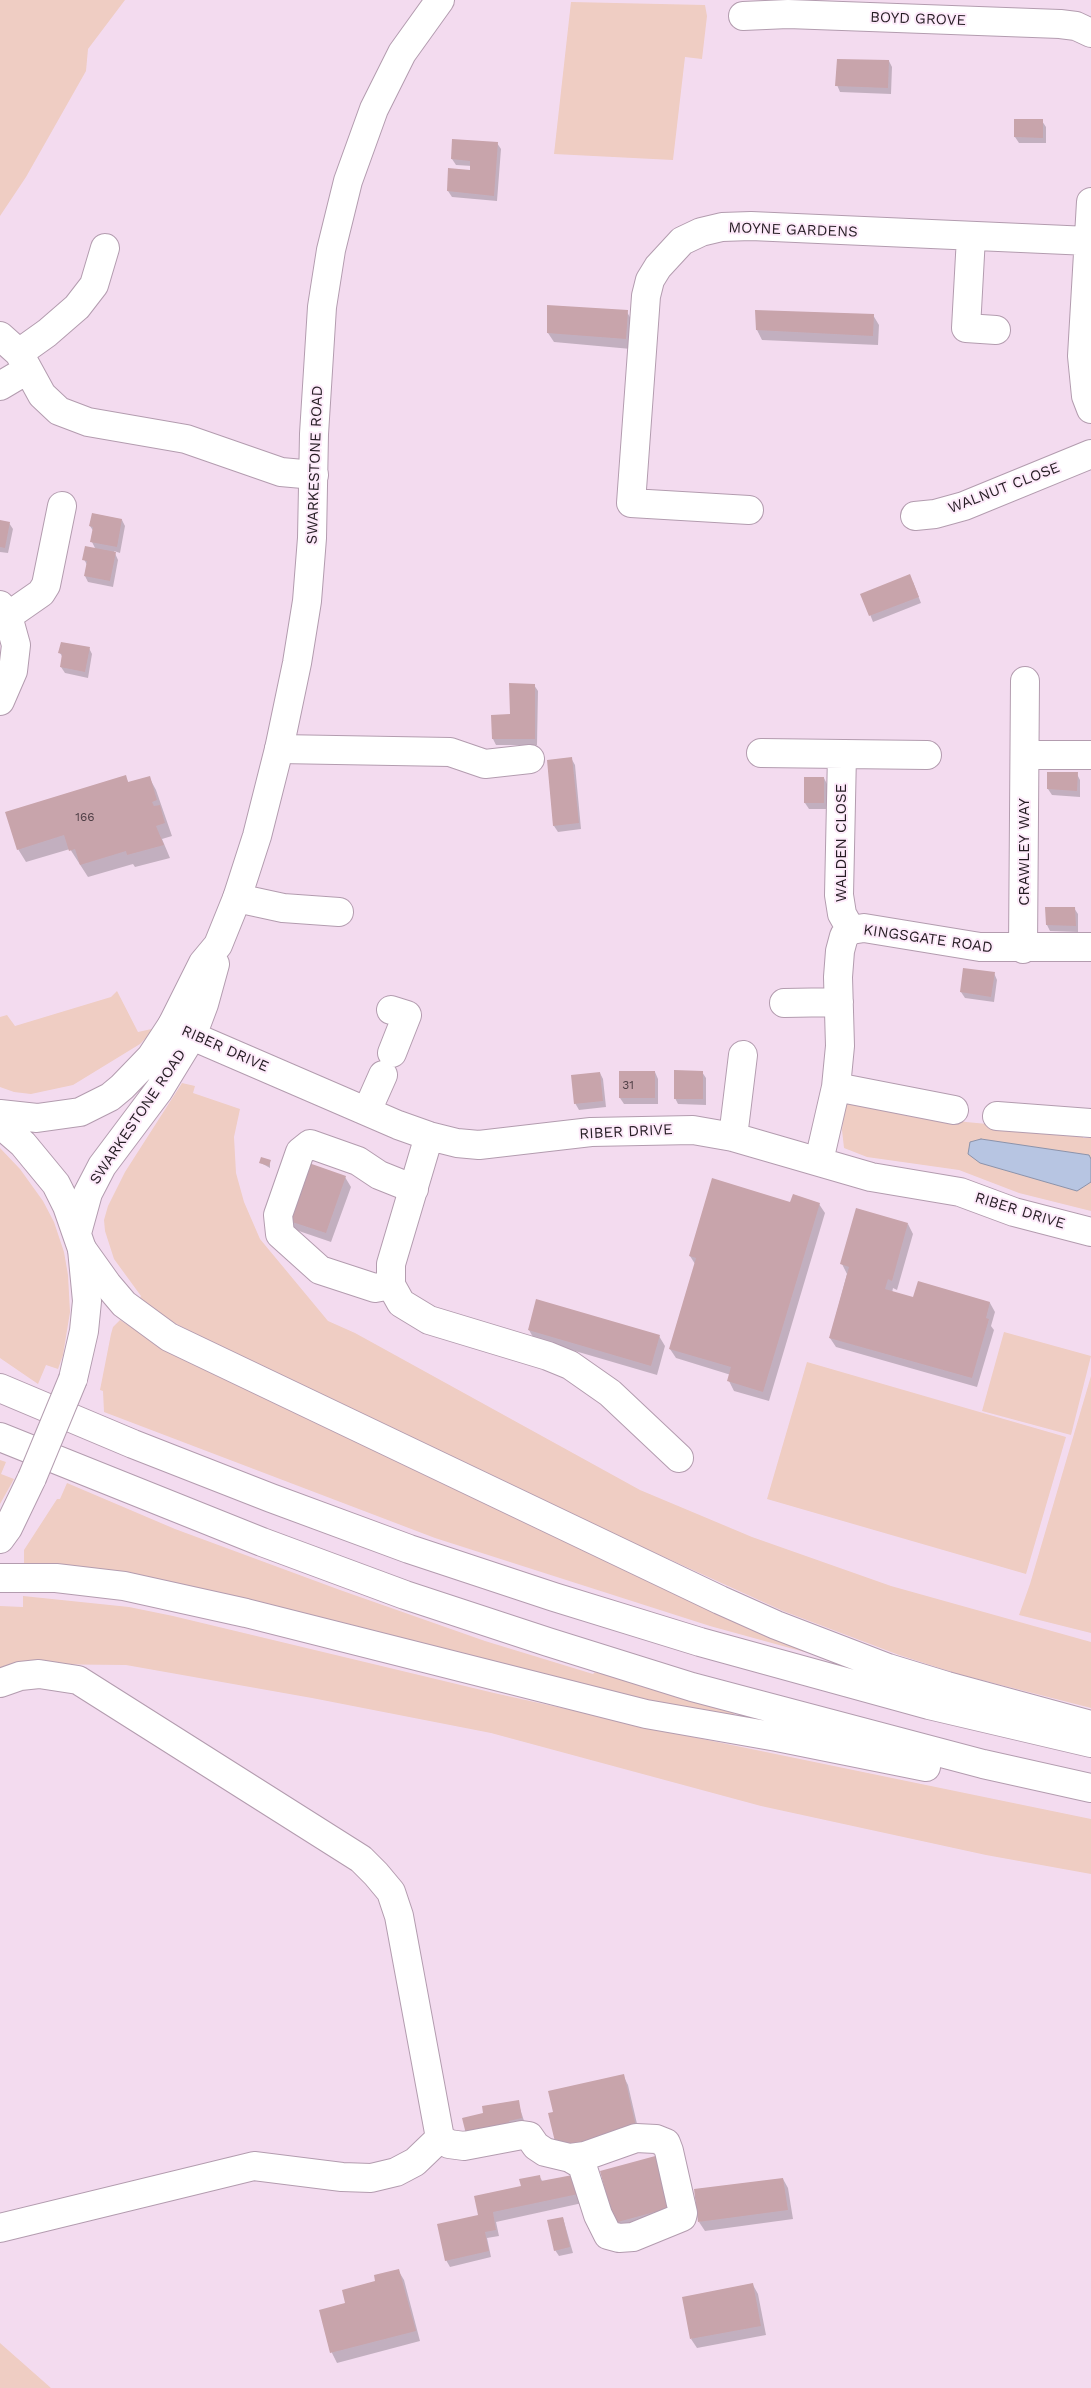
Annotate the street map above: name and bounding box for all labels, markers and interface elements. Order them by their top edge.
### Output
street label: BOYD GROVE [870,8,966,30]
street label: MOYNE GARDENS [728,219,858,241]
street label: SWARKESTONE ROAD [303,385,327,545]
street label: WALNUT CLOSE [946,458,1062,518]
street label: WALDEN CLOSE [833,784,851,902]
street label: CRAWLEY WAY [1016,798,1034,906]
house number: 166 [75,810,95,824]
street label: KINGSGATE ROAD [862,921,994,957]
street label: RIBER DRIVE [179,1022,271,1076]
street label: SWARKESTONE ROAD [86,1046,190,1188]
house number: 31 [622,1078,634,1092]
street label: RIBER DRIVE [579,1121,673,1143]
street label: RIBER DRIVE [973,1189,1067,1233]

